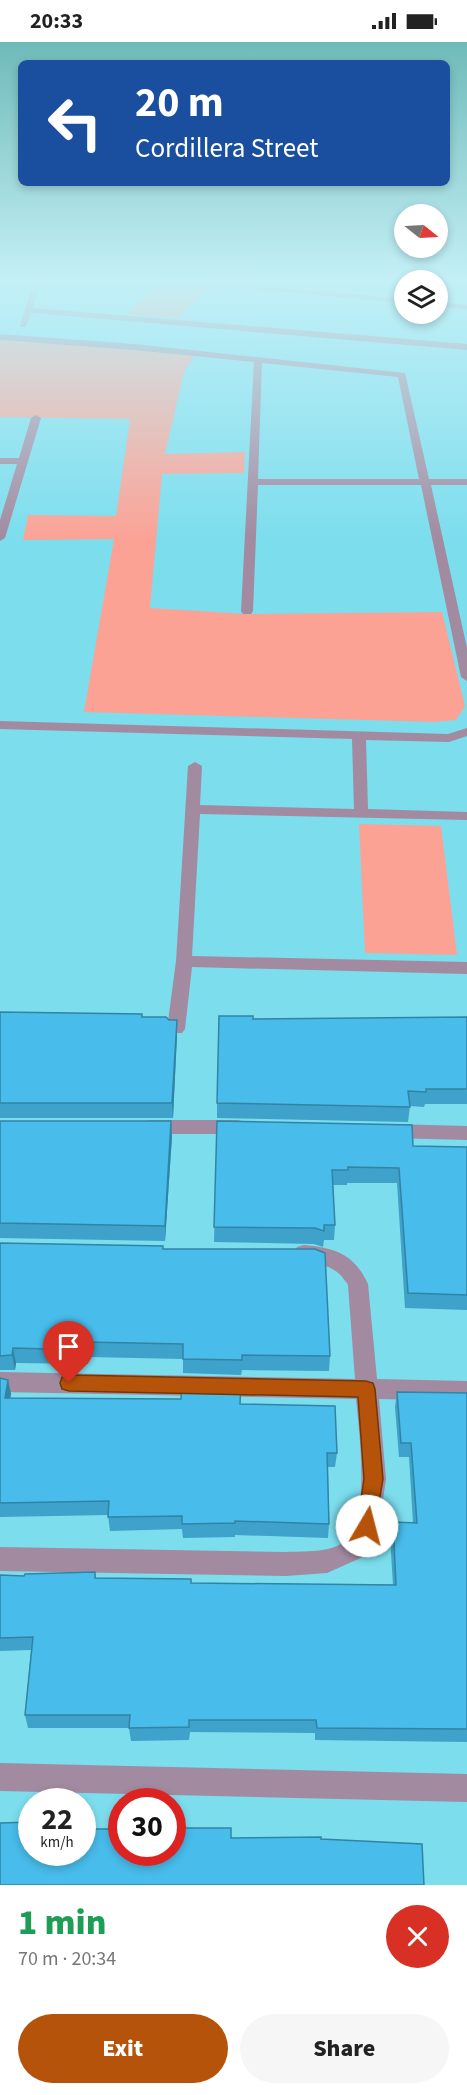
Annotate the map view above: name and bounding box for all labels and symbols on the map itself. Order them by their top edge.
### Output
north arrow [394,204,448,258]
pin [43,1321,94,1383]
position arrow [335,1494,399,1558]
speed limit sign: 30 [108,1788,186,1866]

